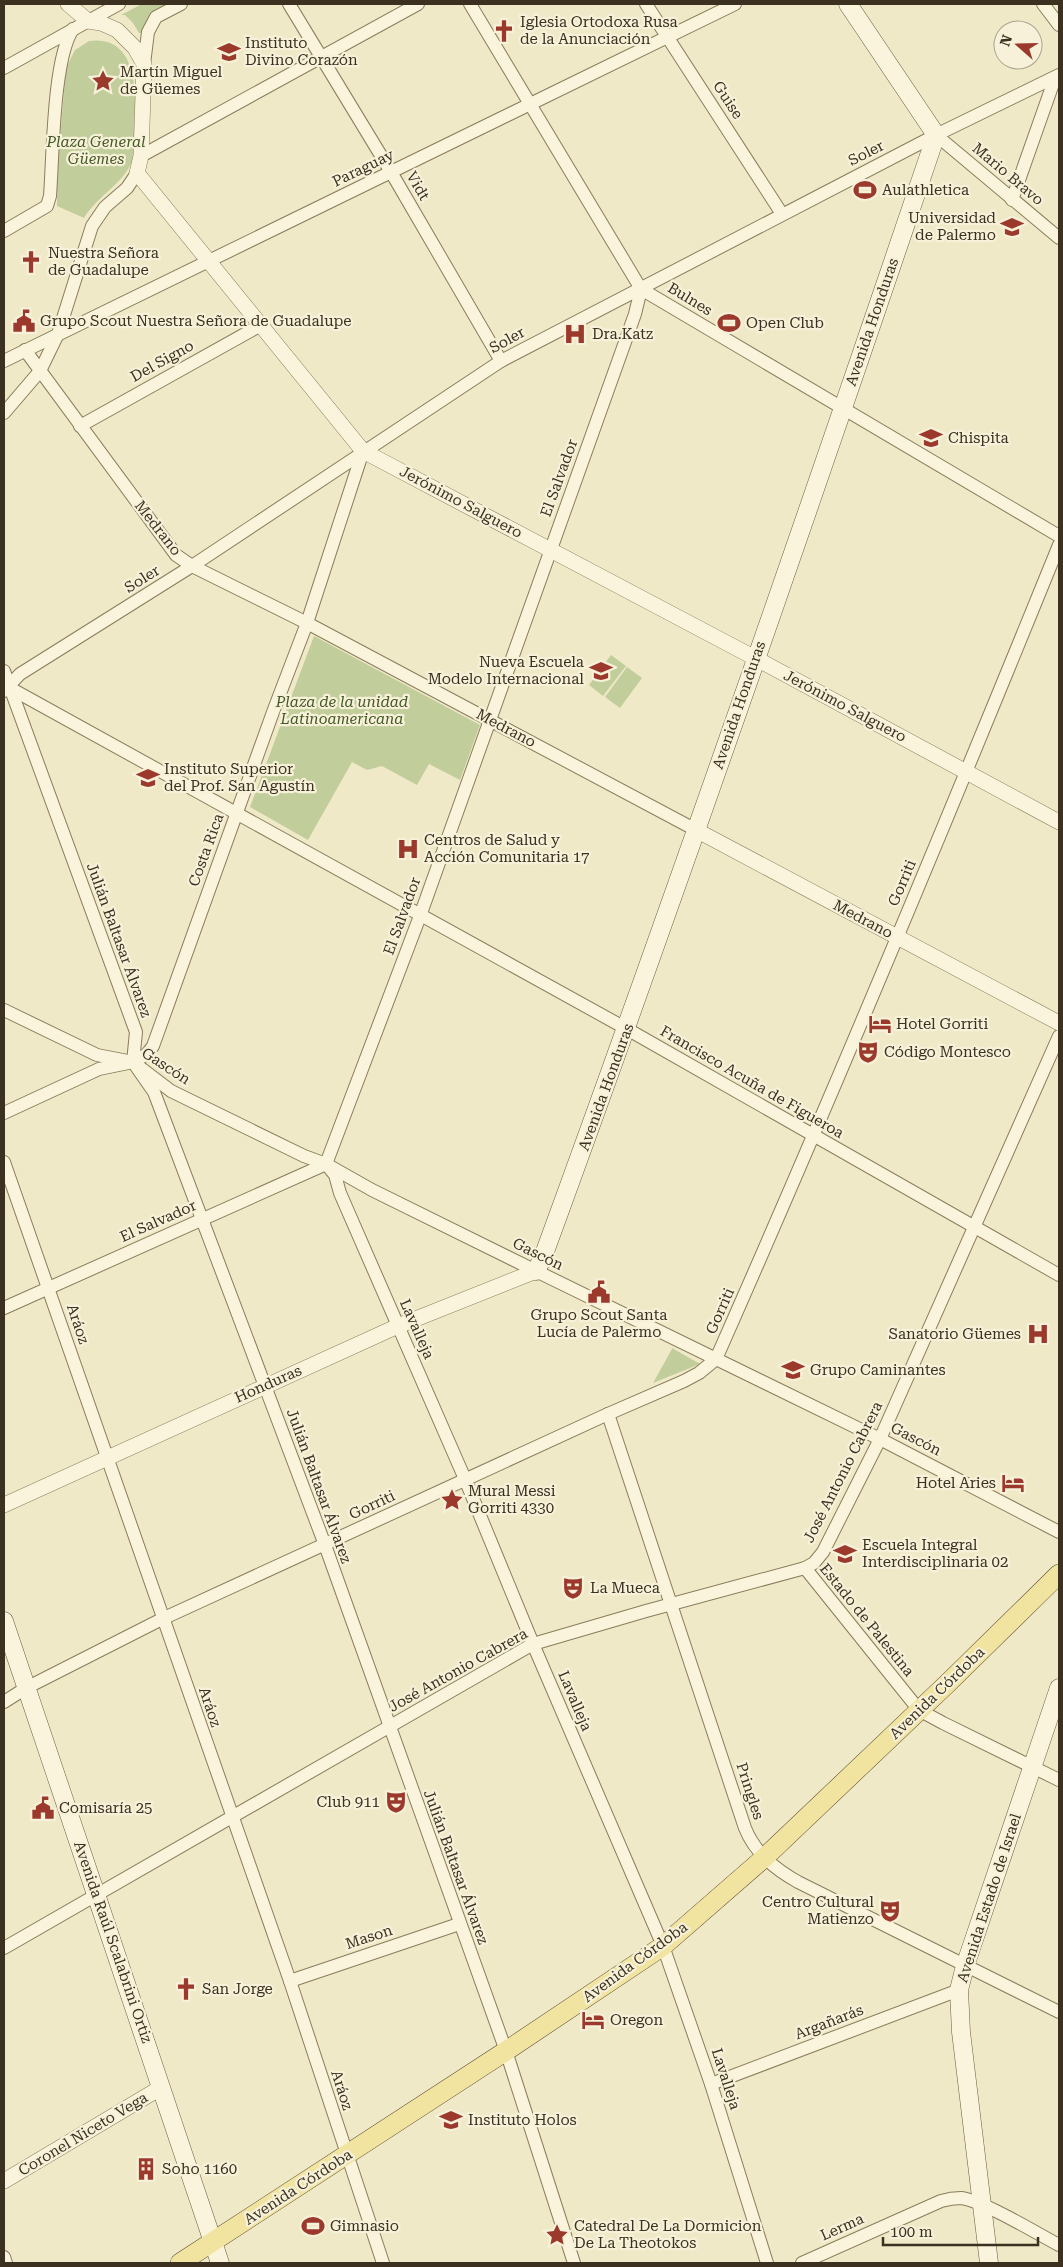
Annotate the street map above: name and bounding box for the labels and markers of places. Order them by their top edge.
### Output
place label: Iglesia Ortodoxa Rusa de la Anunciación [520,13,678,48]
church icon: Iglesia Ortodoxa Rusa de la Anunciación [491,18,517,44]
place label: Instituto Divino Corazón [245,34,358,69]
school or university icon: Instituto Divino Corazón [216,39,242,65]
place label: Martín Miguel de Güemes [120,63,223,98]
place icon: Martín Miguel de Güemes [90,68,116,94]
sports icon: Aulathletica [852,177,878,203]
place label: Aulathletica [882,181,969,199]
place label: Universidad de Palermo [908,209,996,244]
school or university icon: Universidad de Palermo [999,214,1025,240]
place label: Nuestra Señora de Guadalupe [48,244,159,279]
church icon: Nuestra Señora de Guadalupe [18,249,44,275]
public building icon: Grupo Scout Nuestra Señora de Guadalupe [11,308,37,334]
sports icon: Open Club [716,310,742,336]
place label: Grupo Scout Nuestra Señora de Guadalupe [40,312,352,330]
place label: Open Club [746,314,824,332]
hospital icon: Dra.Katz [562,321,588,347]
place label: Dra.Katz [592,325,653,343]
school or university icon: Chispita [918,425,944,451]
place label: Chispita [948,429,1009,447]
place label: Nueva Escuela Modelo Internacional [428,653,584,688]
school or university icon: Nueva Escuela Modelo Internacional [588,658,614,684]
place label: Instituto Superior del Prof. San Agustín [164,760,315,795]
school or university icon: Instituto Superior del Prof. San Agustín [135,765,161,791]
place label: Centros de Salud y Acción Comunitaria 17 [424,831,589,866]
hospital icon: Centros de Salud y Acción Comunitaria 17 [395,836,421,862]
hotel icon: Hotel Gorriti [867,1011,893,1037]
place label: Hotel Gorriti [896,1015,988,1033]
theatre icon: Código Montesco [855,1039,881,1065]
place label: Código Montesco [884,1043,1011,1061]
public building icon: Grupo Scout Santa Lucía de Palermo [586,1279,612,1305]
place label: Grupo Scout Santa Lucía de Palermo [531,1306,667,1341]
hospital icon: Sanatorio Güemes [1025,1321,1051,1347]
place label: Sanatorio Güemes [889,1325,1021,1343]
school or university icon: Grupo Caminantes [780,1357,806,1383]
place label: Grupo Caminantes [810,1361,946,1379]
hotel icon: Hotel Aries [1000,1470,1026,1496]
place label: Hotel Aries [916,1474,996,1492]
place label: Mural Messi Gorriti 4330 [468,1482,556,1517]
place icon: Mural Messi Gorriti 4330 [439,1487,465,1513]
place label: Escuela Integral Interdisciplinaria 02 [862,1536,1008,1571]
school or university icon: Escuela Integral Interdisciplinaria 02 [832,1541,858,1567]
theatre icon: La Mueca [560,1575,586,1601]
place label: La Mueca [590,1579,660,1597]
theatre icon: Club 911 [383,1789,409,1815]
place label: Club 911 [317,1793,380,1811]
public building icon: Comisaría 25 [30,1795,56,1821]
place label: Comisaría 25 [59,1799,152,1817]
place label: Centro Cultural Matienzo [762,1893,874,1928]
theatre icon: Centro Cultural Matienzo [877,1898,903,1924]
church icon: San Jorge [173,1976,199,2002]
place label: San Jorge [202,1980,273,1998]
hotel icon: Oregon [580,2007,606,2033]
place label: Oregon [610,2011,663,2029]
school or university icon: Instituto Holos [438,2107,464,2133]
place label: Instituto Holos [468,2111,577,2129]
building icon: Soho 1160 [133,2156,159,2182]
place label: Soho 1160 [162,2160,237,2178]
sports icon: Gimnasio [300,2213,326,2239]
place label: Gimnasio [330,2217,399,2235]
place label: Catedral De La Dormicion De La Theotokos [574,2217,762,2252]
place icon: Catedral De La Dormicion De La Theotokos [544,2222,570,2248]

